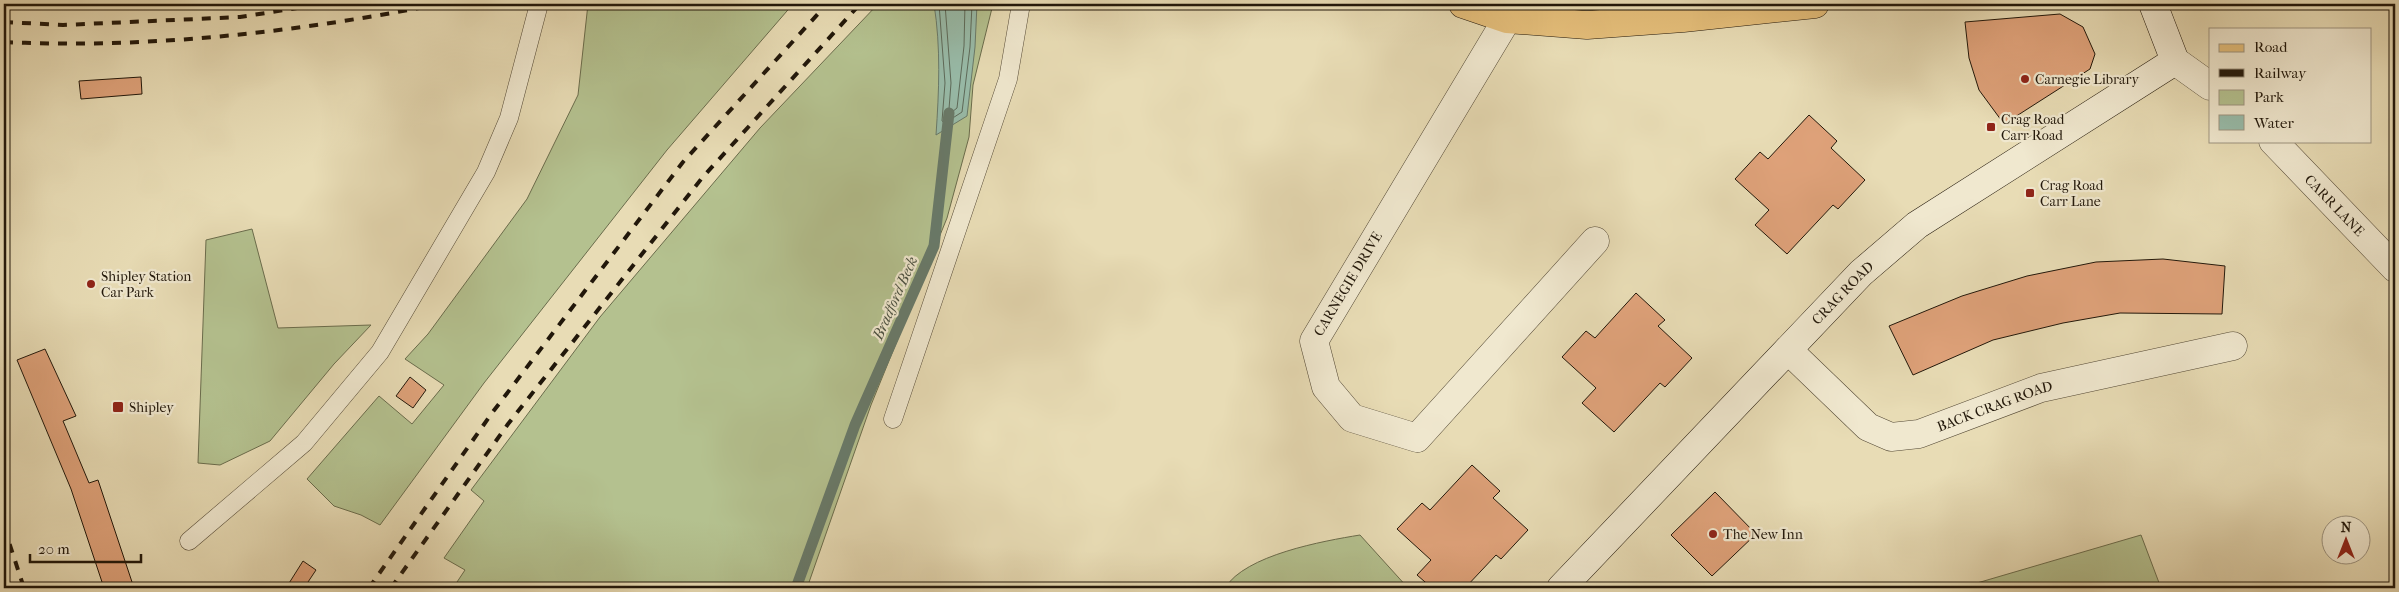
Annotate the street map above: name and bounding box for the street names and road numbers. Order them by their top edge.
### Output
street label: CARR LANE [2301,171,2368,240]
street label: CARNEGIE DRIVE [1310,228,1386,339]
street label: CRAG ROAD [1808,257,1877,328]
street label: BACK CRAG ROAD [1934,377,2054,435]

